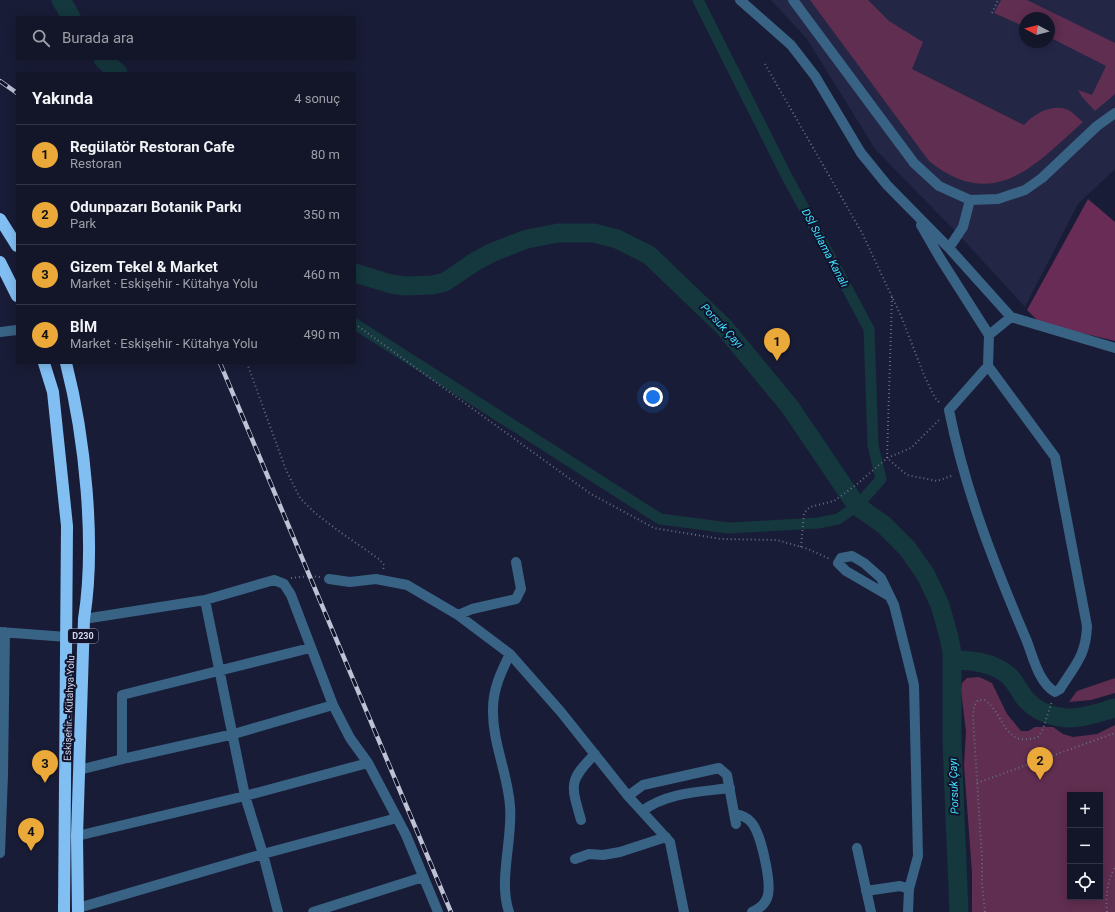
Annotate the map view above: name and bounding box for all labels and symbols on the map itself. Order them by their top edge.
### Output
north arrow [1019,12,1055,48]
water label: DSİ Sulama Kanalı [799,207,851,290]
water label: Porsuk Çayı [698,301,746,351]
pin: 1 [764,328,790,361]
your location [643,387,663,407]
road number: D230 [68,629,98,643]
street label: Eskişehir - Kütahya Yolu [62,655,76,761]
pin: 2 [1027,747,1053,780]
pin: 3 [32,750,58,783]
water label: Porsuk Çayı [947,757,961,814]
pin: 4 [18,818,44,851]

